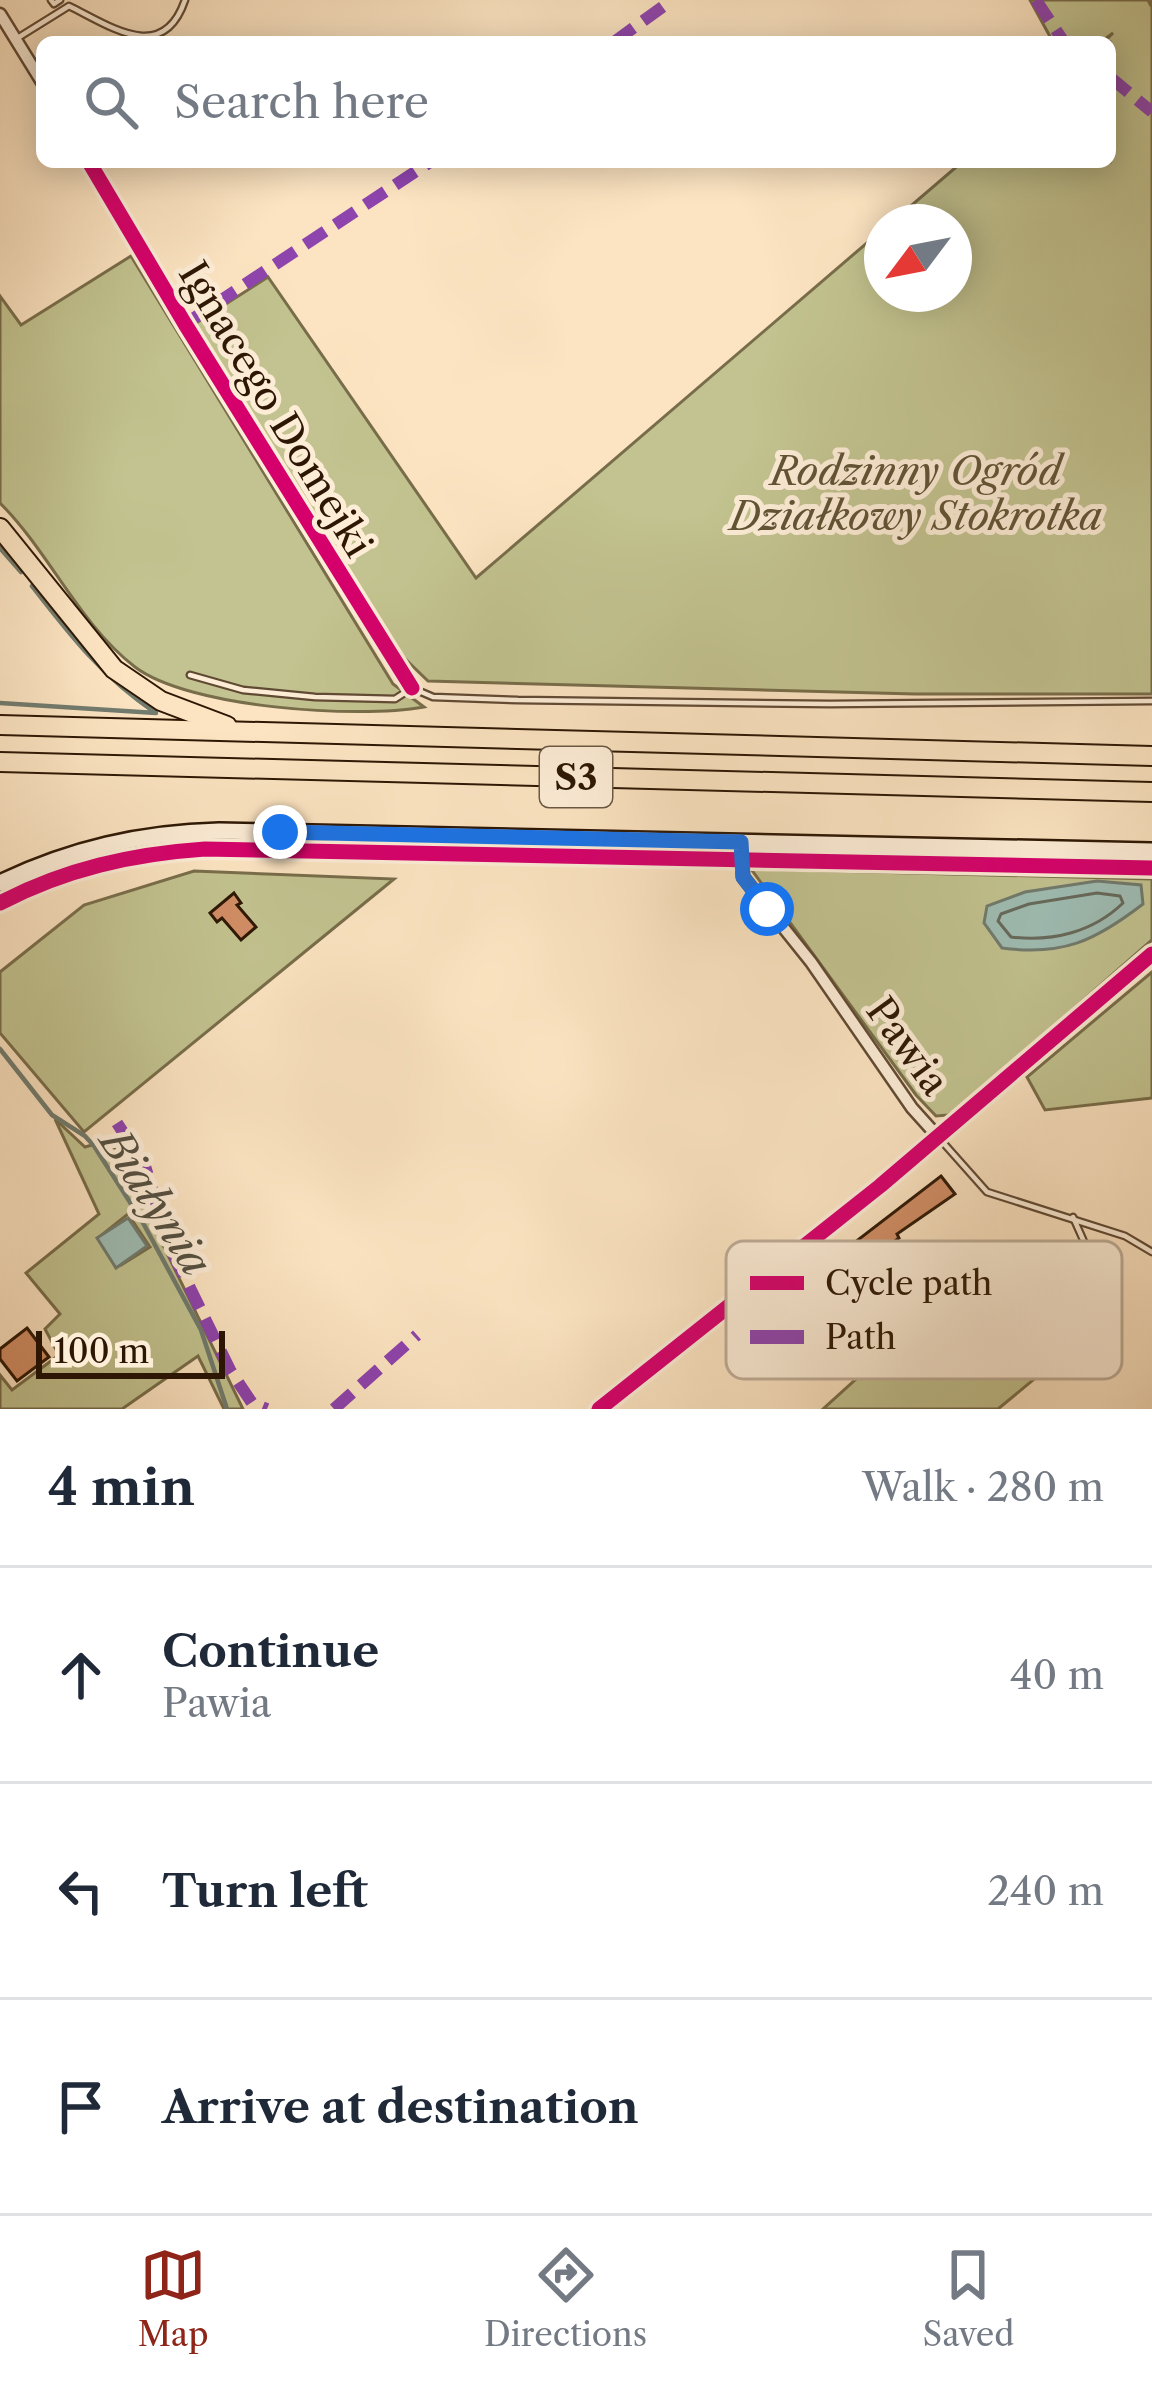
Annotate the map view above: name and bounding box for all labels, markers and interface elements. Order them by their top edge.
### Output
search box [36,36,1116,168]
icon: search [78,69,144,135]
text: Search here [174,74,429,130]
north arrow [864,204,972,312]
street label: Ignacego Domejki [169,253,383,565]
park label: Rodzinny Ogród Działkowy Stokrotka [727,447,1102,540]
road number: S3 [540,747,612,807]
route end [253,805,307,859]
route start [740,882,794,936]
street label: Pawia [856,988,960,1105]
water label: Białynia [88,1116,223,1285]
legend [726,1241,1122,1379]
text: Cycle path [825,1263,992,1304]
text: Path [825,1317,896,1358]
scale bar [36,1325,225,1378]
text: 100 m [54,1331,149,1372]
text: 4 min [48,1456,195,1518]
text: Walk · 280 m [862,1463,1104,1511]
text: Continue [162,1623,379,1679]
icon: ahead [48,1642,114,1708]
text: 40 m [1010,1651,1104,1699]
text: Pawia [162,1679,271,1727]
icon: left [48,1858,114,1924]
text: Turn left [162,1863,368,1919]
text: 240 m [988,1867,1104,1915]
icon: arrive [48,2074,114,2140]
text: Arrive at destination [162,2079,639,2135]
tab: Map [138,2242,209,2355]
tab: Directions [484,2242,647,2355]
tab: Saved [923,2242,1014,2355]

